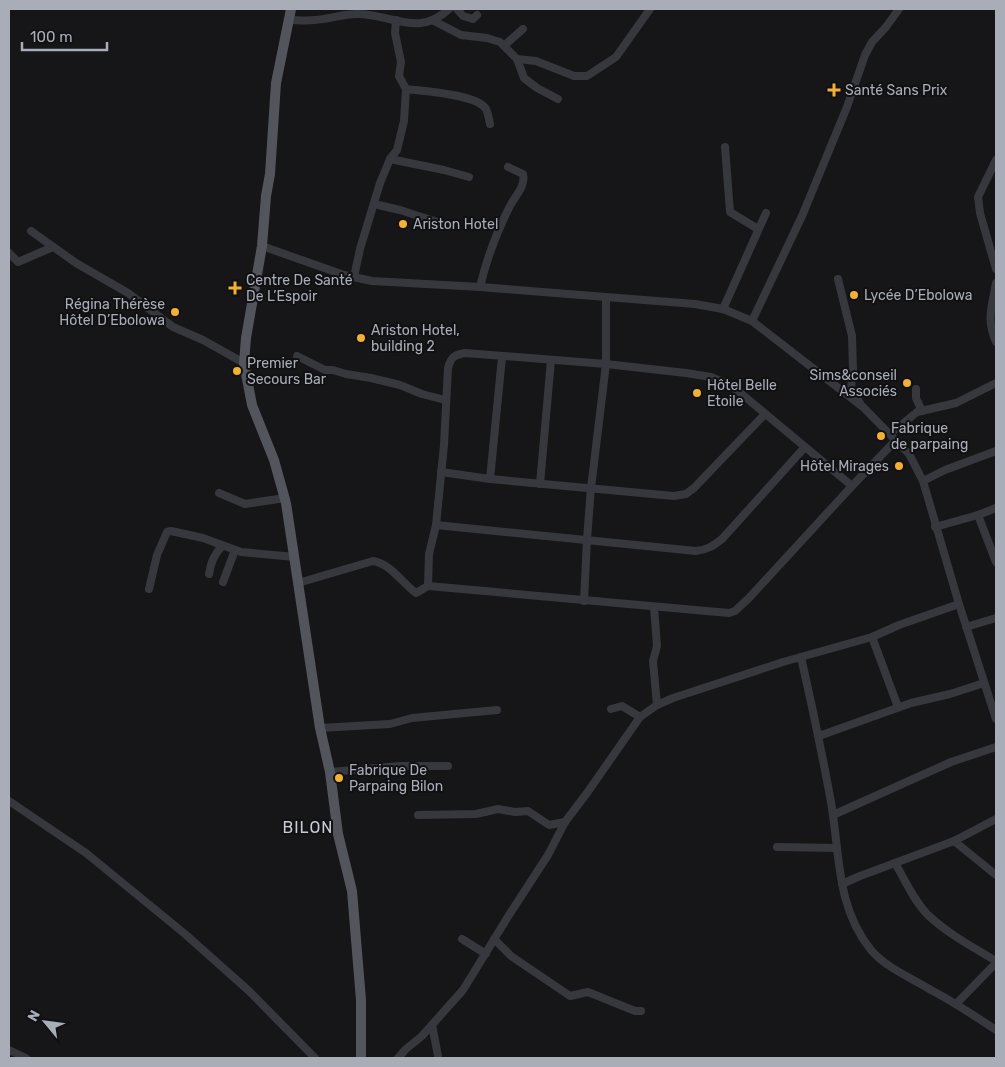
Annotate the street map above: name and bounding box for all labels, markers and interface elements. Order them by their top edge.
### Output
scale bar [22,20,108,52]
text: 100 m [30,28,72,46]
place label: Santé Sans Prix [845,82,948,99]
marker: Santé Sans Prix [827,83,841,97]
place label: Ariston Hotel [413,216,498,233]
marker: Ariston Hotel [397,218,409,230]
place label: Centre De Santé De L’Espoir [246,272,353,305]
marker: Centre De Santé De L’Espoir [228,281,242,295]
place label: Lycée D’Ebolowa [864,287,973,304]
marker: Lycée D’Ebolowa [848,289,860,301]
place label: Régina Thérèse Hôtel D’Ebolowa [59,296,165,329]
marker: Régina Thérèse Hôtel D’Ebolowa [169,306,181,318]
place label: Ariston Hotel, building 2 [371,322,460,355]
marker: Ariston Hotel, building 2 [355,332,367,344]
place label: Premier Secours Bar [247,355,327,388]
marker: Premier Secours Bar [231,365,243,377]
place label: Sims&conseil Associés [810,367,897,400]
place label: Hôtel Belle Etoile [707,377,777,410]
marker: Sims&conseil Associés [901,377,913,389]
marker: Hôtel Belle Etoile [691,387,703,399]
place label: Fabrique de parpaing [891,420,968,453]
marker: Fabrique de parpaing [875,430,887,442]
place label: Hôtel Mirages [800,458,889,475]
marker: Hôtel Mirages [893,460,905,472]
place label: Fabrique De Parpaing Bilon [349,762,443,795]
marker: Fabrique De Parpaing Bilon [333,772,345,784]
district label: BILON [283,818,333,837]
north arrow [20,997,70,1047]
text: N [24,1007,44,1024]

